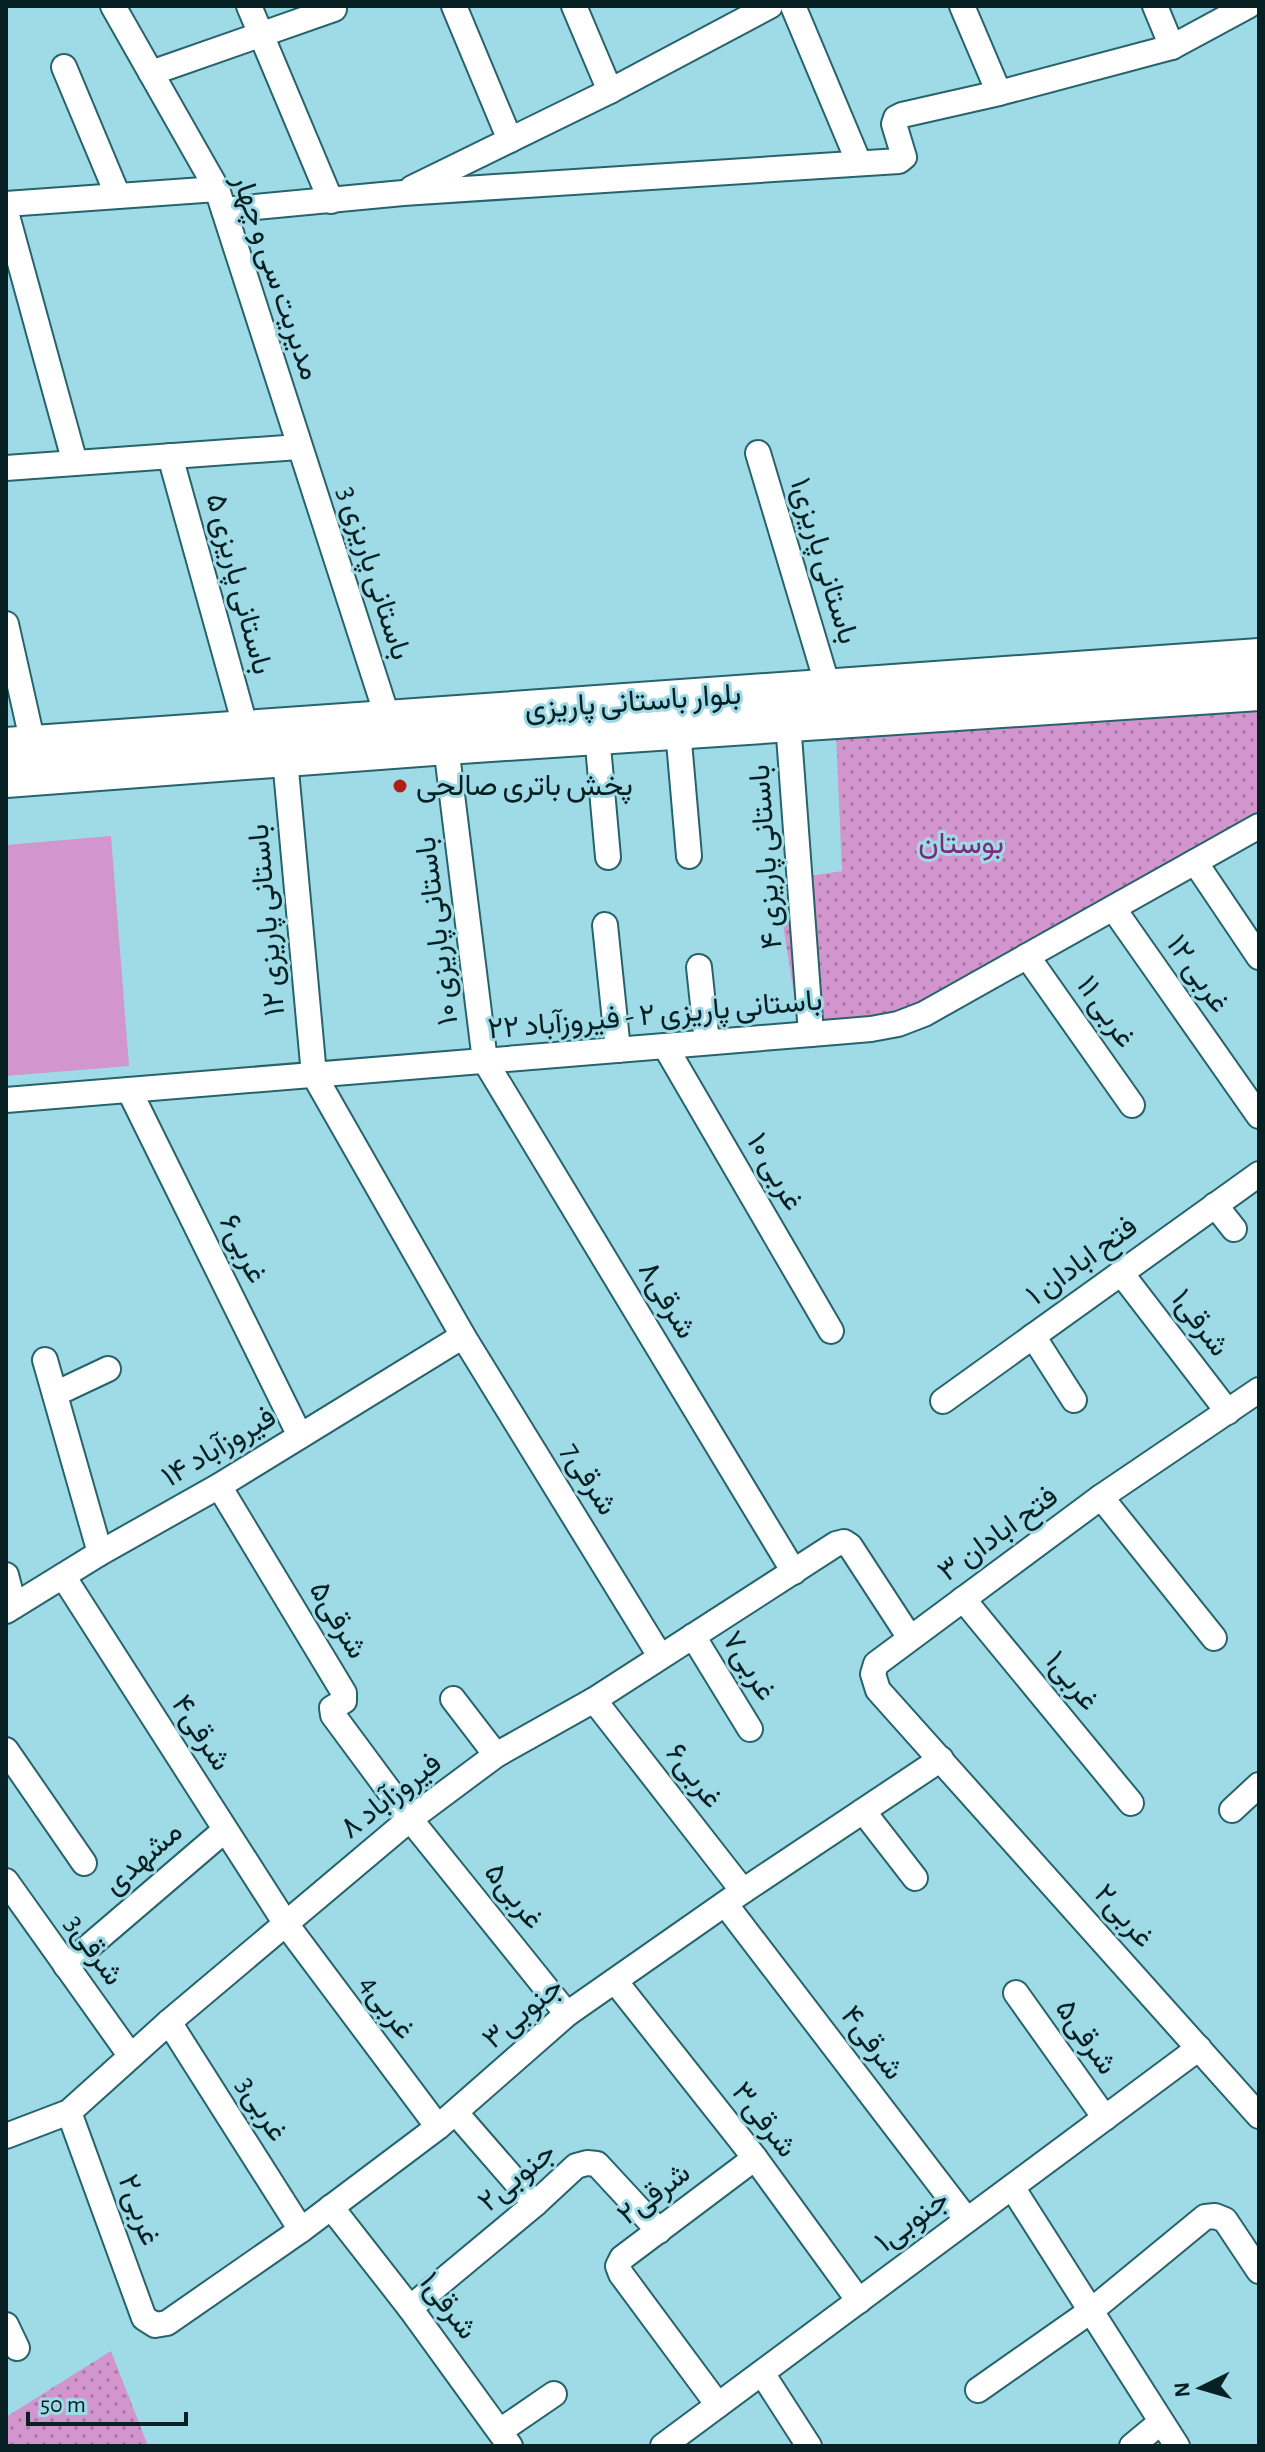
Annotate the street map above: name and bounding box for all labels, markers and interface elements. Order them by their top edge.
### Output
street label: مدیریت سی و چهار [223,169,325,385]
street label: باستانی پاریزی۱ [781,474,863,649]
street label: باستانی پاریزی 3 [328,482,416,665]
street label: باستانی پاریزی ۵ [197,490,278,679]
street label: بلوار باستانی پاریزی [524,679,743,729]
street label: باستانی پاریزی ۴ [745,763,791,951]
place label: پخش باتری صالحی [416,771,633,805]
marker: پخش باتری صالحی [391,777,409,795]
street label: باستانی پاریزی ۱۲ [244,822,294,1017]
park label: بوستان [918,829,1004,861]
street label: باستانی پاریزی ۱۰ [411,835,467,1027]
street label: غربی ۱۲ [1159,930,1235,1019]
street label: غربی ۱۱ [1069,971,1141,1054]
street label: باستانی پاریزی ۲ - فیروزآباد ۲۲ [486,985,824,1049]
street label: غربی ۱۰ [739,1128,809,1217]
street label: غربی۶ [212,1210,272,1289]
street label: فتح ابادان ۱ [1021,1211,1145,1314]
street label: شرقی۸ [631,1256,702,1345]
street label: شرقی۱ [1164,1284,1235,1363]
street label: فیروزآباد ۱۴ [157,1401,282,1494]
street label: شرقی7 [554,1438,623,1521]
street label: فتح ابادان ۳ [933,1481,1066,1591]
street label: شرقی۵ [302,1576,373,1665]
street label: غربی۷ [715,1626,782,1707]
street label: غربی۱ [1038,1646,1105,1717]
street label: شرقی۴ [164,1690,236,1777]
street label: غربی۶ [658,1738,728,1815]
street label: فیروزآباد ۸ [335,1748,448,1846]
street label: مشهدی [98,1816,189,1901]
street label: غربی۵ [477,1857,549,1936]
street label: غربی۲ [1087,1879,1160,1955]
street label: شرقی3 [57,1909,129,1992]
street label: غربی4 [352,1969,421,2046]
street label: جنوبی۳ [477,1971,570,2056]
street label: شرقی۵ [1048,1994,1122,2081]
street label: شرقی۴ [833,2001,909,2087]
street label: غربی3 [229,2071,293,2148]
street label: شرقی۳ [724,2077,802,2164]
street label: جنوبی۲ [473,2136,563,2219]
street label: شرقی۲ [612,2157,697,2232]
street label: غربی۲ [110,2170,166,2250]
street label: جنوبی۱ [870,2184,956,2260]
street label: شرقی۱ [412,2267,483,2346]
north arrow [1161,2348,1241,2428]
scale bar [28,2376,186,2426]
text: N [1170,2381,1194,2398]
text: 50 m [40,2393,86,2417]

